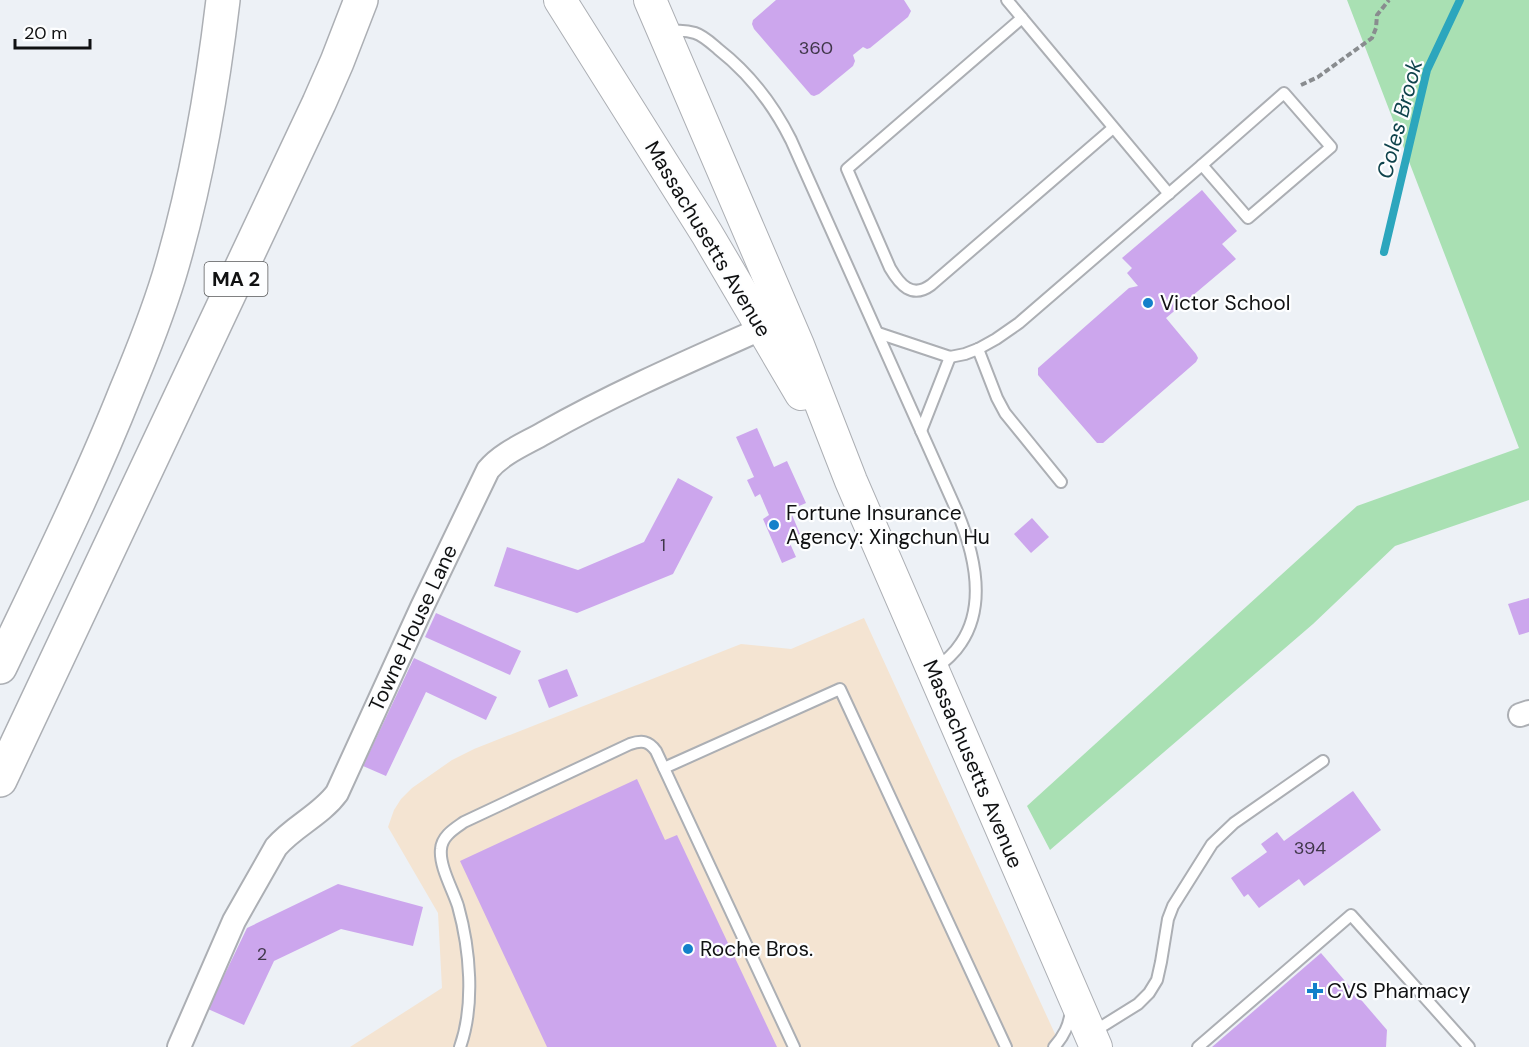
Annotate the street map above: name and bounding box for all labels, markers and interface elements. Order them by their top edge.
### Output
scale bar [15,12,90,50]
text: 20 m [24,21,67,45]
house number: 360 [799,36,833,60]
water label: Coles Brook [1370,56,1429,182]
street label: Massachusetts Avenue [638,136,778,342]
road number: MA 2 [204,262,268,296]
place label: Victor School [1160,289,1290,317]
marker: Victor School [1141,296,1155,310]
place label: Fortune Insurance Agency: Xingchun Hu [786,499,990,551]
marker: Fortune Insurance Agency: Xingchun Hu [767,518,781,532]
house number: 1 [660,533,666,557]
street label: Towne House Lane [362,540,464,716]
street label: Massachusetts Avenue [916,656,1030,873]
house number: 394 [1294,836,1326,860]
place label: Roche Bros. [700,935,813,963]
house number: 2 [257,942,267,966]
marker: Roche Bros. [681,942,695,956]
place label: CVS Pharmacy [1327,977,1471,1005]
marker: CVS Pharmacy [1308,984,1322,998]

